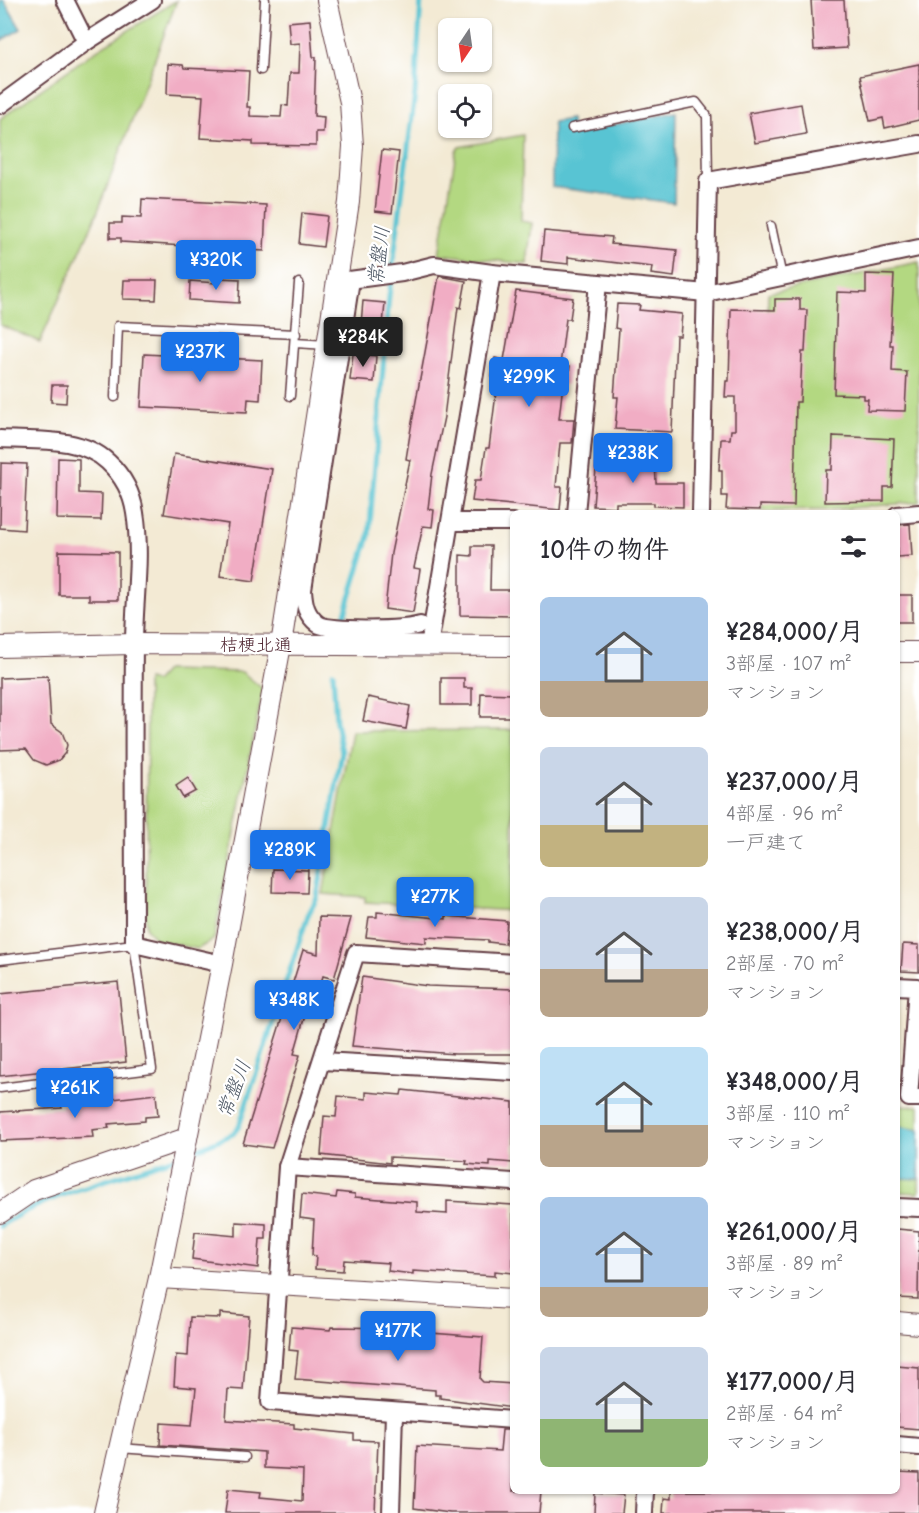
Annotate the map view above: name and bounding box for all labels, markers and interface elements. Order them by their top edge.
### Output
north arrow [438,18,492,72]
map controls [438,18,492,138]
button: locate [438,84,492,138]
water label: 常盤川 [364,225,394,287]
pin: ¥320K [174,240,258,291]
text: ¥320K [190,248,242,271]
pin: ¥284K [321,317,405,368]
text: ¥284K [338,325,388,348]
pin: ¥237K [158,332,242,383]
text: ¥237K [175,340,225,363]
pin: ¥299K [487,357,571,408]
text: ¥299K [503,365,555,388]
pin: ¥238K [591,433,675,484]
text: ¥238K [607,441,659,464]
icon: filters [837,530,870,563]
text: 10件の物件 [540,535,669,565]
text: ¥284,000/月 [726,617,864,647]
icon: home [588,621,660,693]
street label: 桔梗北通 [220,635,292,656]
text: 3部屋 · 107 m² [726,652,851,675]
text: マンション [726,681,825,704]
text: ¥237,000/月 [726,767,863,797]
icon: home [588,771,660,843]
text: 4部屋 · 96 m² [726,802,842,825]
pin: ¥289K [248,830,332,881]
text: 一戸建て [726,831,806,854]
text: ¥289K [264,838,316,861]
pin: ¥277K [393,877,477,928]
text: ¥277K [411,885,459,908]
text: ¥238,000/月 [726,917,865,947]
icon: home [588,921,660,993]
text: 2部屋 · 70 m² [726,952,843,975]
pin: ¥348K [252,980,336,1031]
text: マンション [726,981,825,1004]
text: ¥348K [269,988,319,1011]
water label: 常盤川 [213,1057,255,1121]
text: ¥348,000/月 [726,1067,864,1097]
pin: ¥261K [33,1068,117,1119]
icon: home [588,1071,660,1143]
text: ¥261K [50,1076,100,1099]
text: 3部屋 · 110 m² [726,1102,849,1125]
text: マンション [726,1131,825,1154]
text: ¥261,000/月 [726,1217,863,1247]
icon: home [588,1221,660,1293]
text: 3部屋 · 89 m² [726,1252,842,1275]
text: マンション [726,1281,825,1304]
pin: ¥177K [356,1311,440,1362]
text: ¥177K [375,1319,421,1342]
text: ¥177,000/月 [726,1367,859,1397]
icon: home [588,1371,660,1443]
text: 2部屋 · 64 m² [726,1402,842,1425]
text: マンション [726,1431,825,1454]

